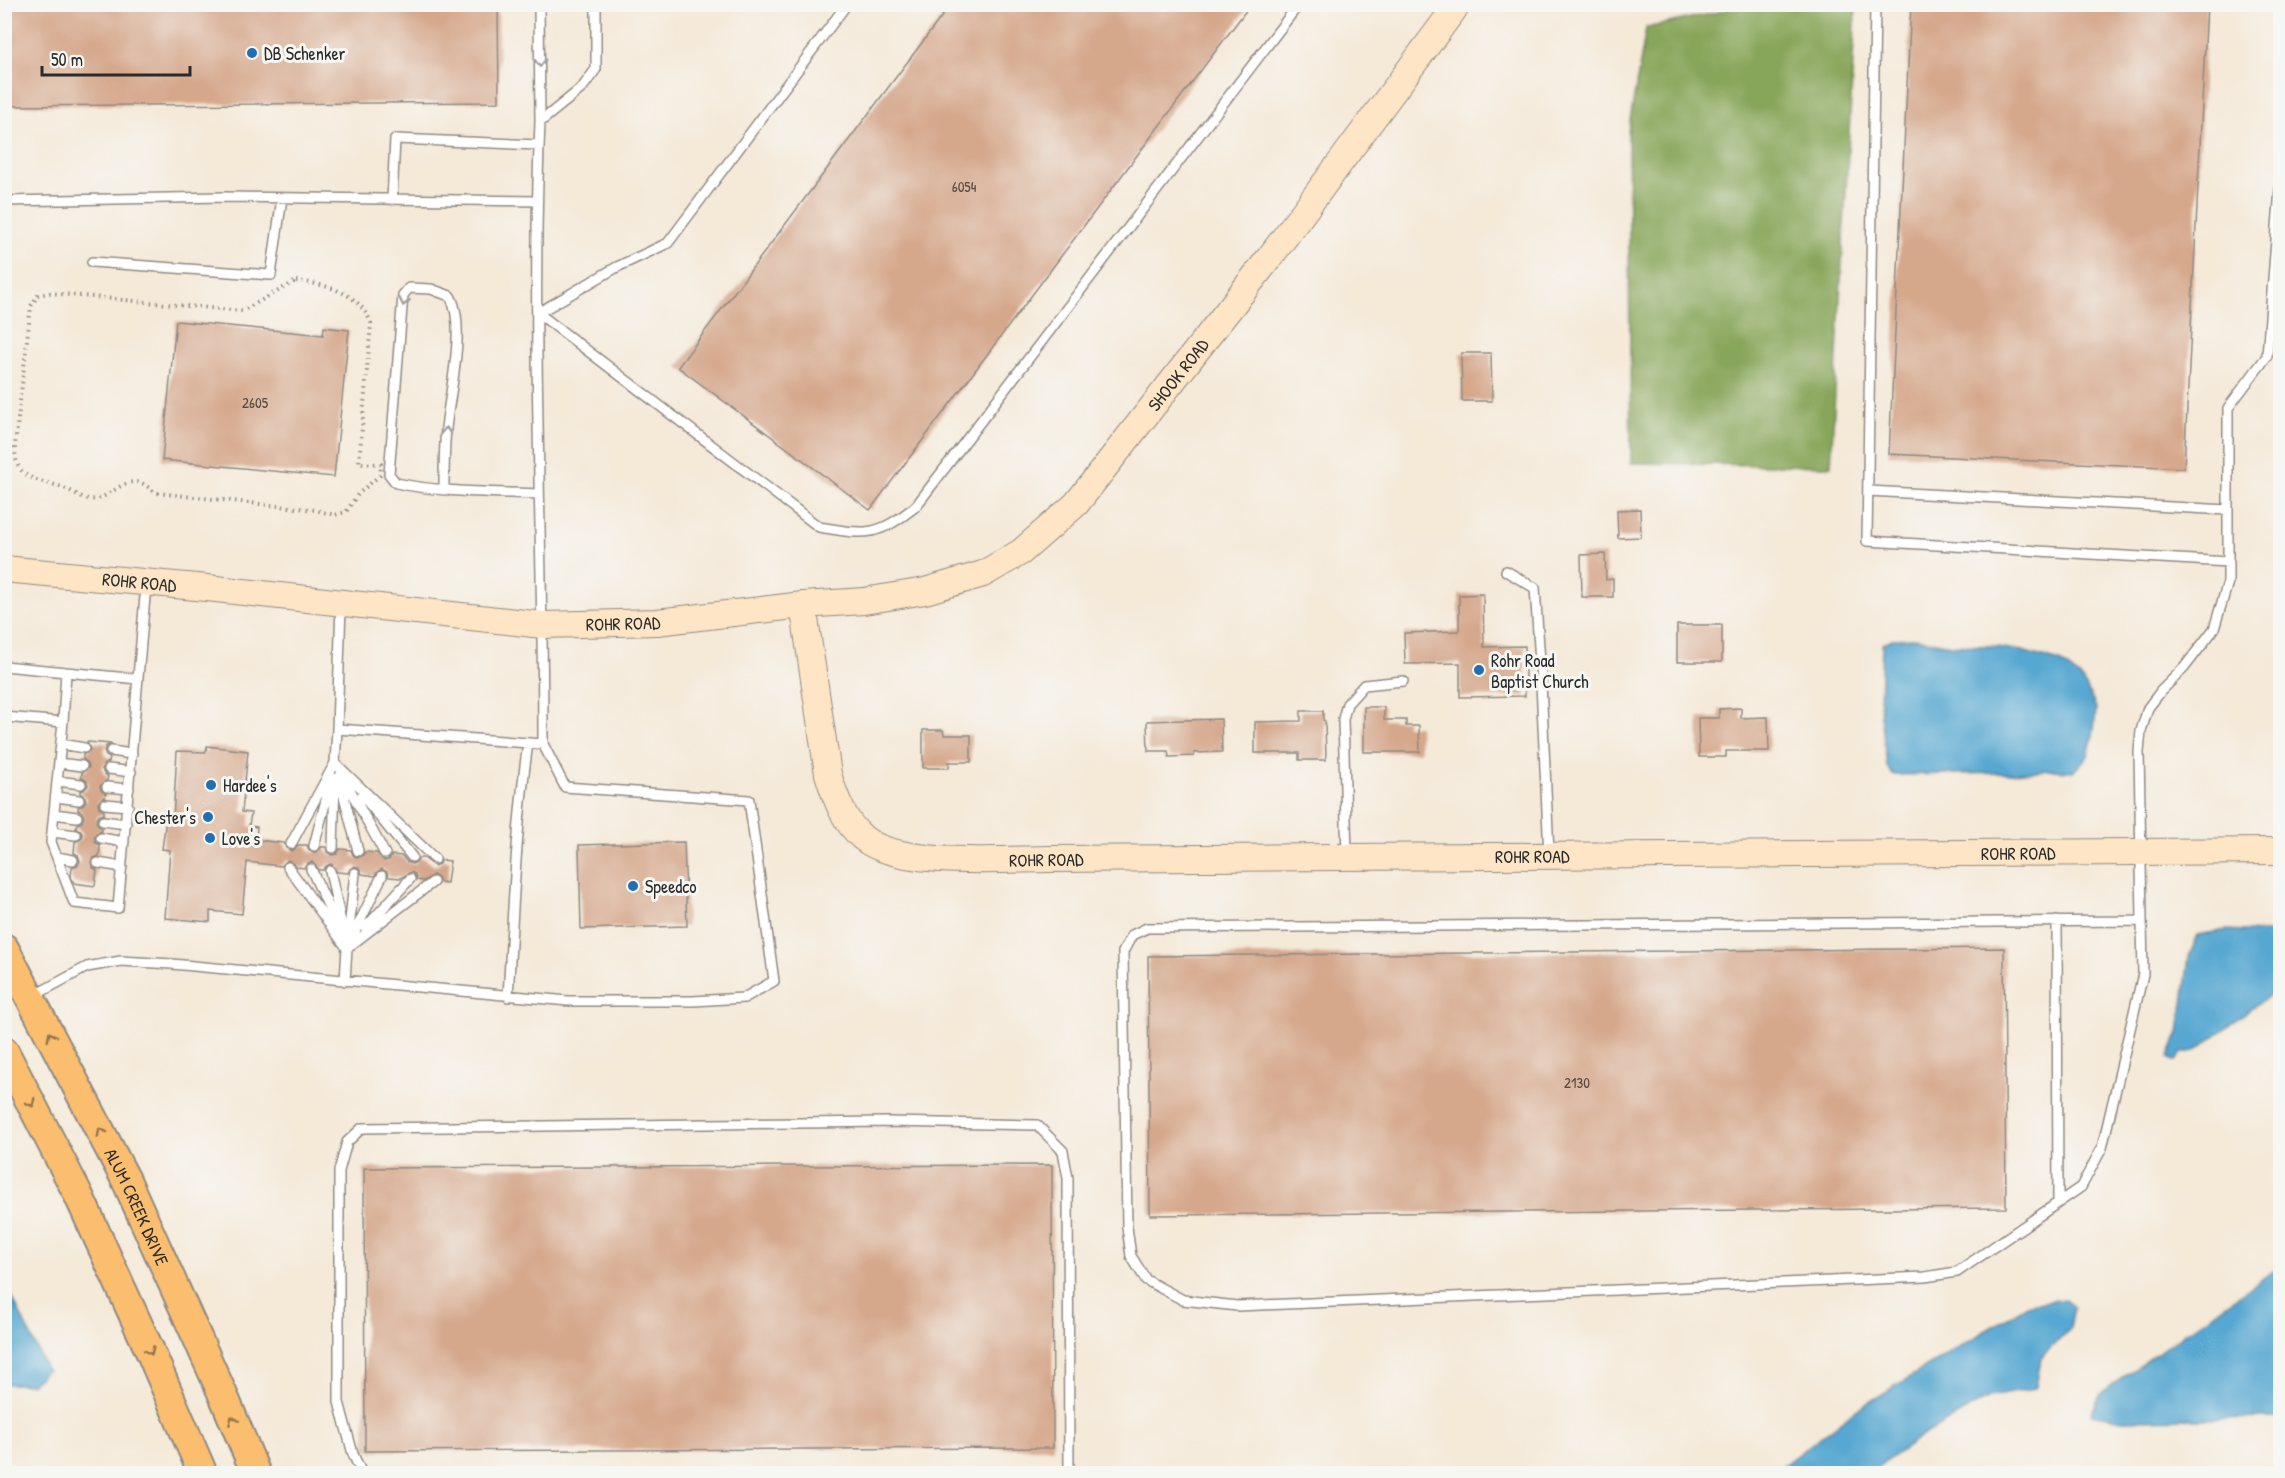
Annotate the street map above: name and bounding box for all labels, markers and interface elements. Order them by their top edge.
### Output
scale bar [42,39,190,77]
place label: DB Schenker [264,41,346,66]
marker: DB Schenker [245,46,259,60]
text: 50 m [51,47,83,72]
one-way arrow [533,58,546,67]
house number: 6054 [952,176,977,197]
one-way arrow [398,297,411,307]
street label: SHOOK ROAD [1141,333,1214,416]
house number: 2605 [242,392,269,413]
one-way arrow [439,427,452,436]
street label: ROHR ROAD [101,566,178,598]
street label: ROHR ROAD [585,609,661,636]
place label: Rohr Road Baptist Church [1491,648,1589,694]
marker: Rohr Road Baptist Church [1472,663,1486,677]
place label: Hardee's [223,773,277,798]
marker: Hardee's [204,778,218,792]
place label: Chester's [134,805,196,830]
marker: Chester's [201,810,215,824]
place label: Love's [222,826,260,851]
marker: Love's [203,831,217,845]
street label: ROHR ROAD [1981,840,2056,865]
street label: ROHR ROAD [1495,843,1570,869]
street label: ROHR ROAD [1009,846,1084,872]
place label: Speedco [645,874,697,899]
marker: Speedco [626,879,640,893]
one-way arrow [47,1032,59,1043]
house number: 2130 [1564,1072,1590,1093]
one-way arrow [24,1097,35,1108]
one-way arrow [97,1128,109,1139]
street label: ALUM CREEK DRIVE [99,1144,175,1269]
one-way arrow [143,1345,155,1356]
one-way arrow [229,1415,241,1426]

